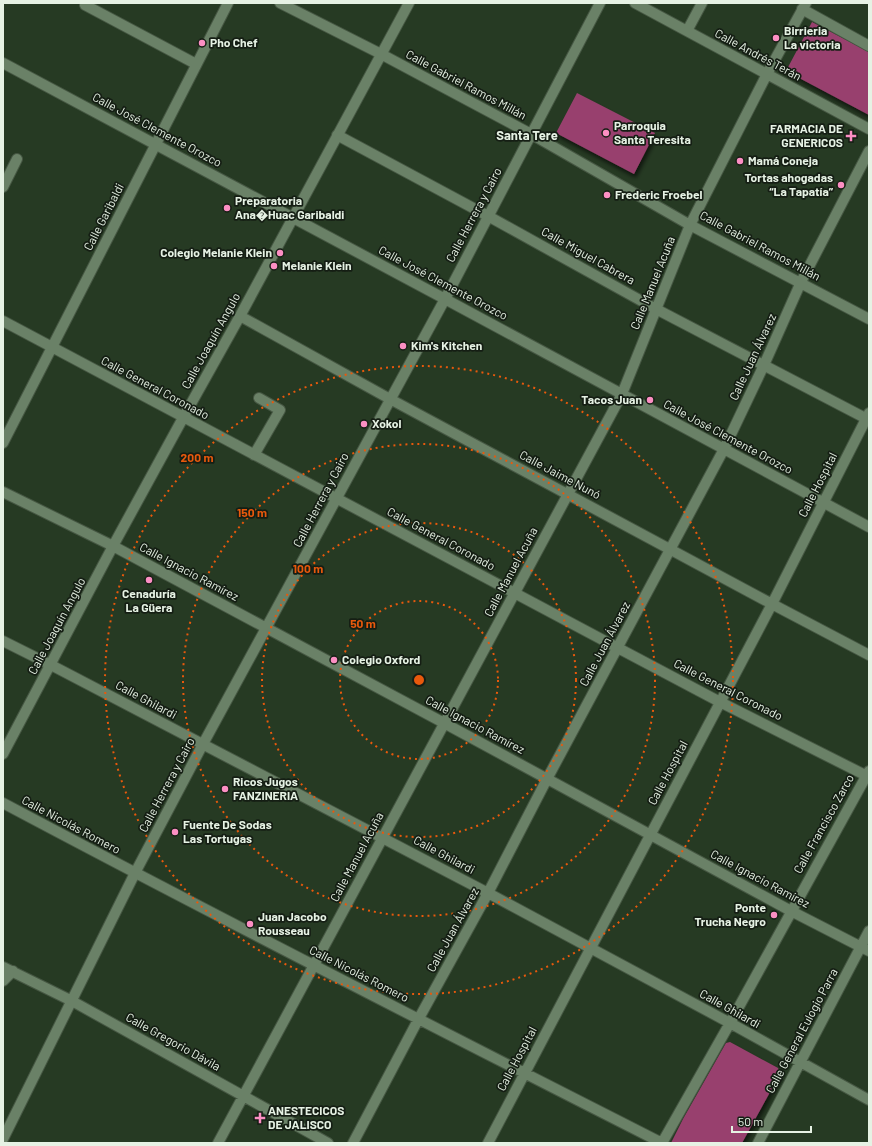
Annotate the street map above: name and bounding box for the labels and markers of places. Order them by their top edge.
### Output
place label: Birrieria La victoria [784,23,841,51]
marker: Birrieria La victoria [771,33,781,43]
place label: Pho Chef [210,35,258,49]
marker: Pho Chef [197,38,207,48]
place label: Parroquia Santa Teresita [614,118,691,146]
place label: FARMACIA DE GENERICOS [770,121,843,149]
marker: Parroquia Santa Teresita [601,128,611,138]
marker: FARMACIA DE GENERICOS [846,131,856,141]
place label: Mamá Coneja [748,153,818,167]
marker: Mamá Coneja [735,156,745,166]
place label: Tortas ahogadas “La Tapatía” [745,170,834,198]
marker: Tortas ahogadas “La Tapatía” [836,180,846,190]
place label: Frederic Froebel [615,187,703,201]
marker: Frederic Froebel [602,190,612,200]
place label: Preparatoria Ana�Huac Garibaldi [235,193,344,222]
marker: Preparatoria Ana�Huac Garibaldi [222,203,232,213]
place label: Colegio Melanie Klein [160,245,272,259]
marker: Colegio Melanie Klein [275,248,285,258]
place label: Melanie Klein [282,258,352,272]
marker: Melanie Klein [269,261,279,271]
place label: Kim's Kitchen [411,338,482,352]
marker: Kim's Kitchen [398,341,408,351]
place label: Tacos Juan [581,392,642,406]
marker: Tacos Juan [645,395,655,405]
place label: Xokol [372,416,401,430]
marker: Xokol [359,419,369,429]
marker: Cenaduría La Güera [144,575,154,585]
place label: Cenaduría La Güera [122,586,176,614]
place label: Colegio Oxford [342,652,421,666]
marker: Colegio Oxford [329,655,339,665]
centre of rings [412,673,426,687]
place label: Ricos Jugos FANZINERIA [233,774,298,802]
marker: Ricos Jugos FANZINERIA [220,784,230,794]
place label: Fuente De Sodas Las Tortugas [183,817,272,845]
marker: Fuente De Sodas Las Tortugas [170,827,180,837]
place label: Ponte Trucha Negro [694,900,766,928]
place label: Juan Jacobo Rousseau [258,909,327,937]
marker: Ponte Trucha Negro [769,910,779,920]
marker: Juan Jacobo Rousseau [245,919,255,929]
place label: ANESTECICOS DE JALISCO [268,1103,344,1131]
marker: ANESTECICOS DE JALISCO [255,1113,265,1123]

